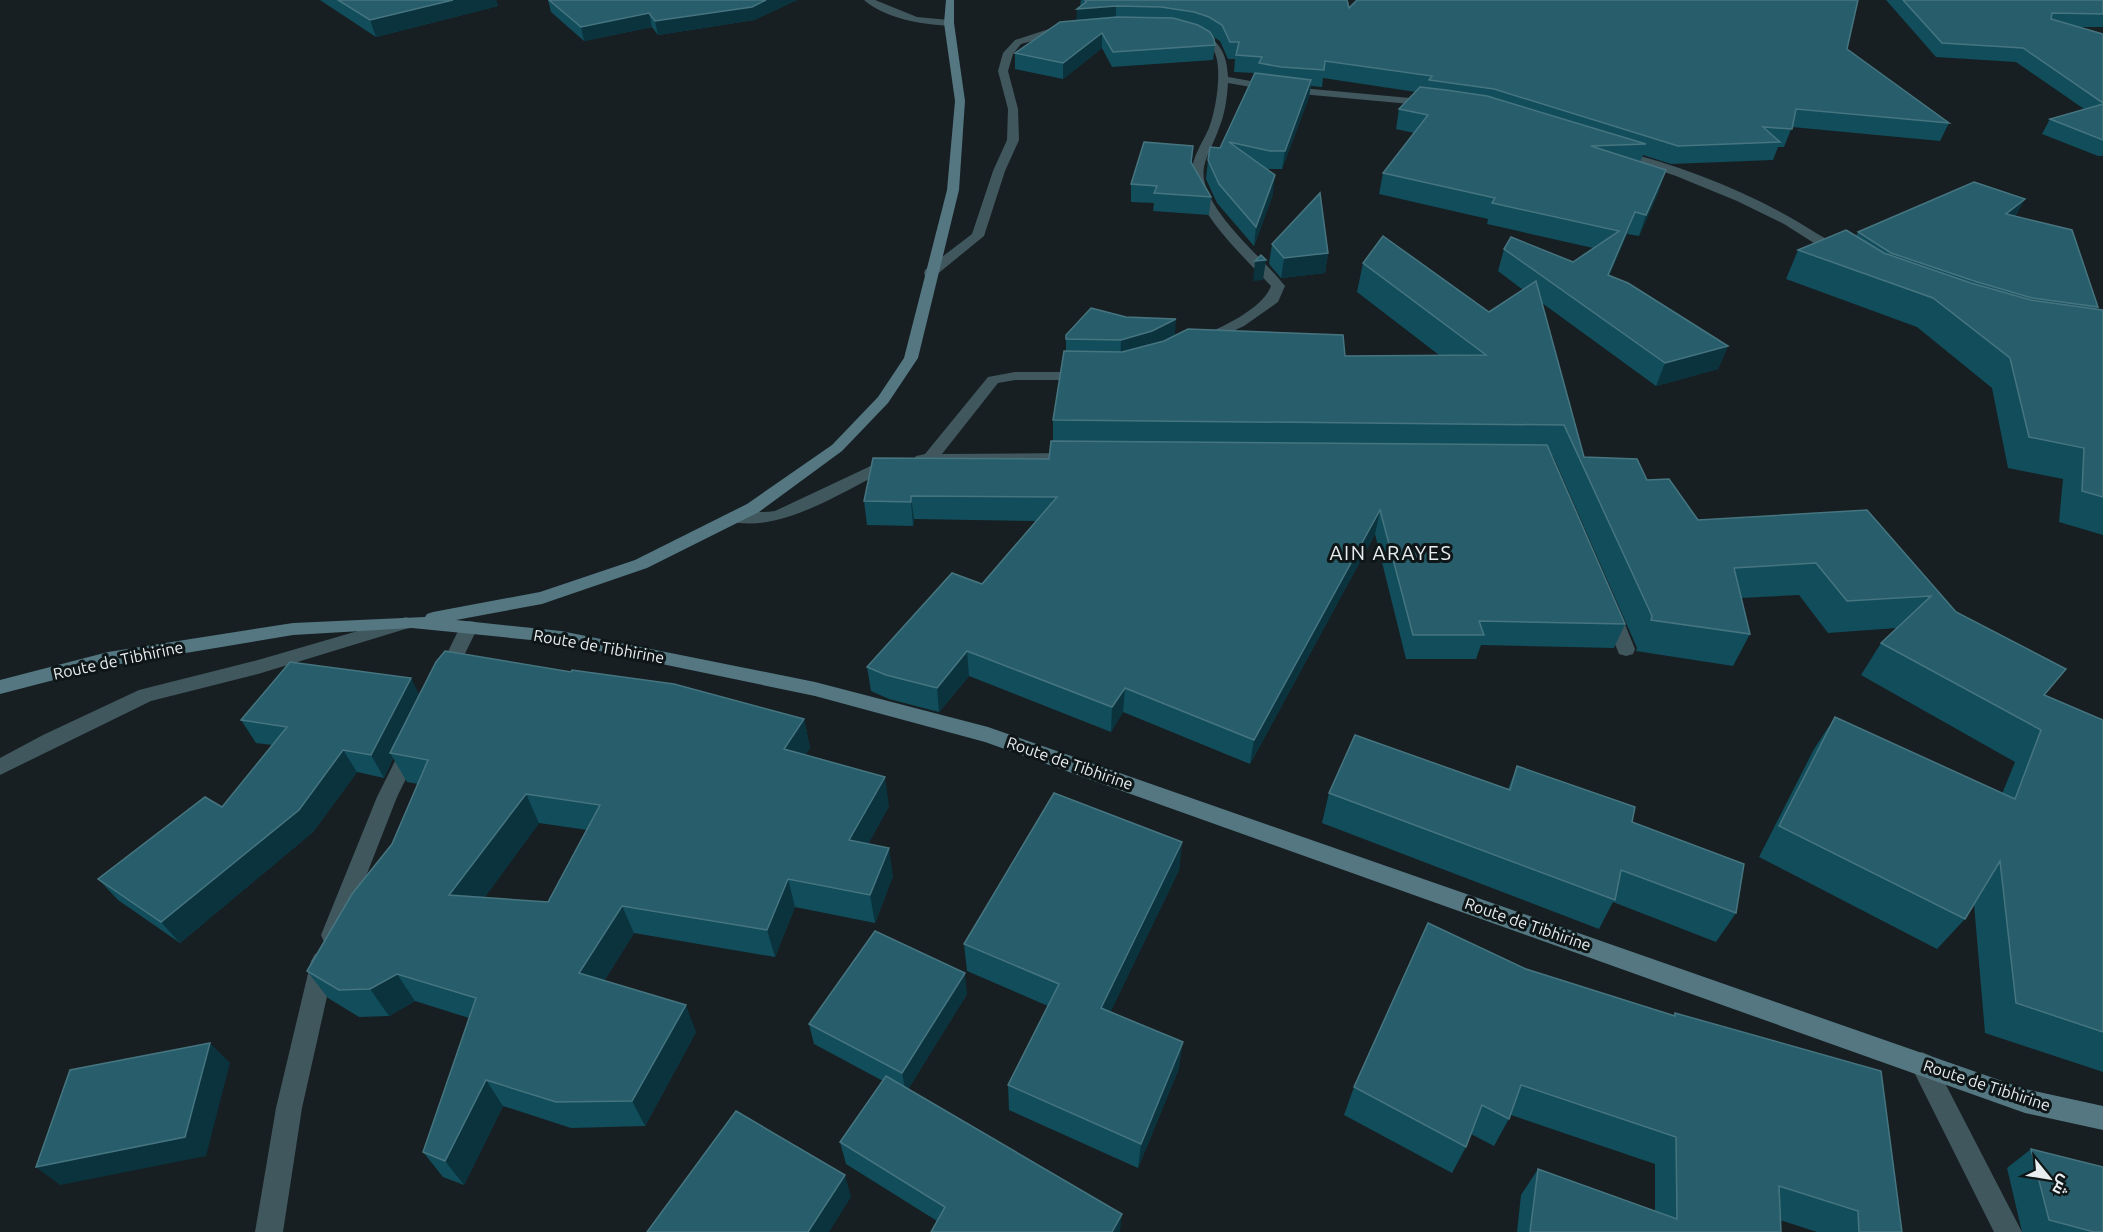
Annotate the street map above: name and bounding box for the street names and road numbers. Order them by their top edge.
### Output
street label: Route de Tibhirine [532,626,666,666]
street label: Route de Tibhirine [51,637,185,683]
street label: Route de Tibhirine [1004,733,1136,793]
street label: Route de Tibhirine [1462,894,1594,954]
street label: Route de Tibhirine [1921,1056,2053,1114]

